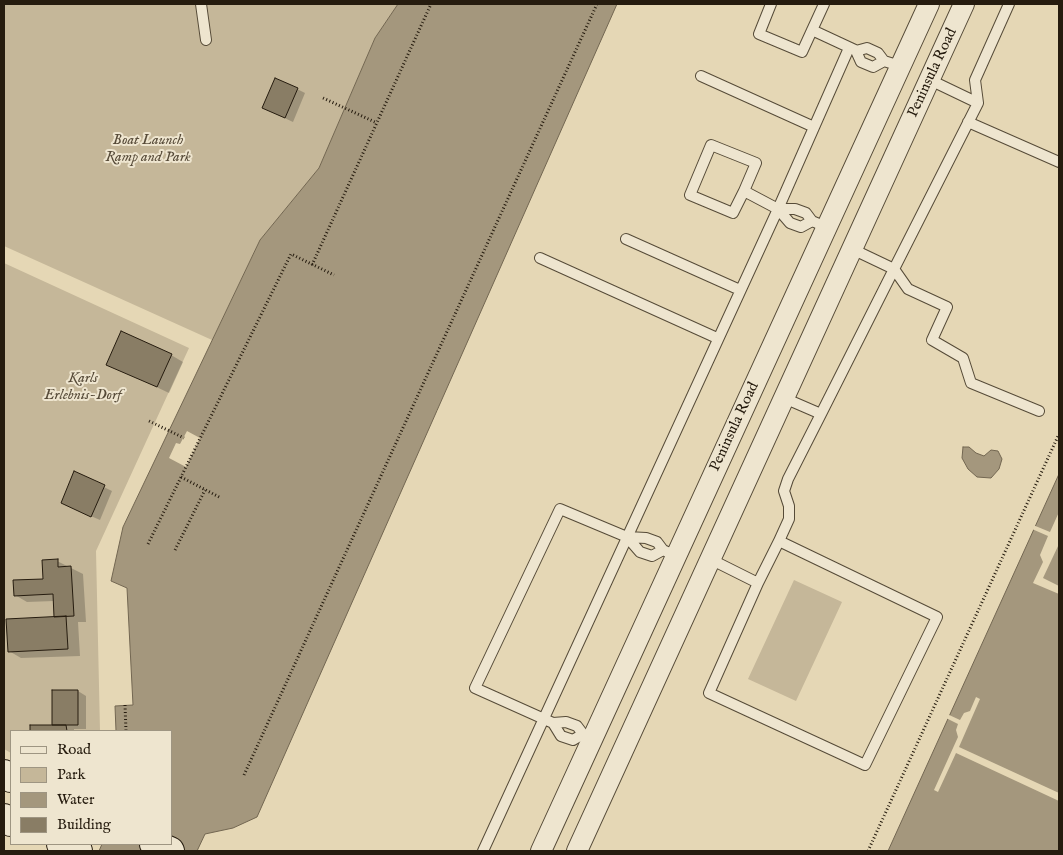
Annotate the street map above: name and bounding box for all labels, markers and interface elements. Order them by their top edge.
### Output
street label: Peninsula Road [905,26,961,120]
park label: Boat Launch Ramp and Park [105,132,191,167]
park label: Karls Erlebnis-Dorf [44,370,122,405]
street label: Peninsula Road [707,380,763,474]
legend [10,730,172,845]
text: Road [57,740,91,759]
text: Park [57,765,86,784]
text: Water [57,790,94,809]
text: Building [57,815,111,834]

